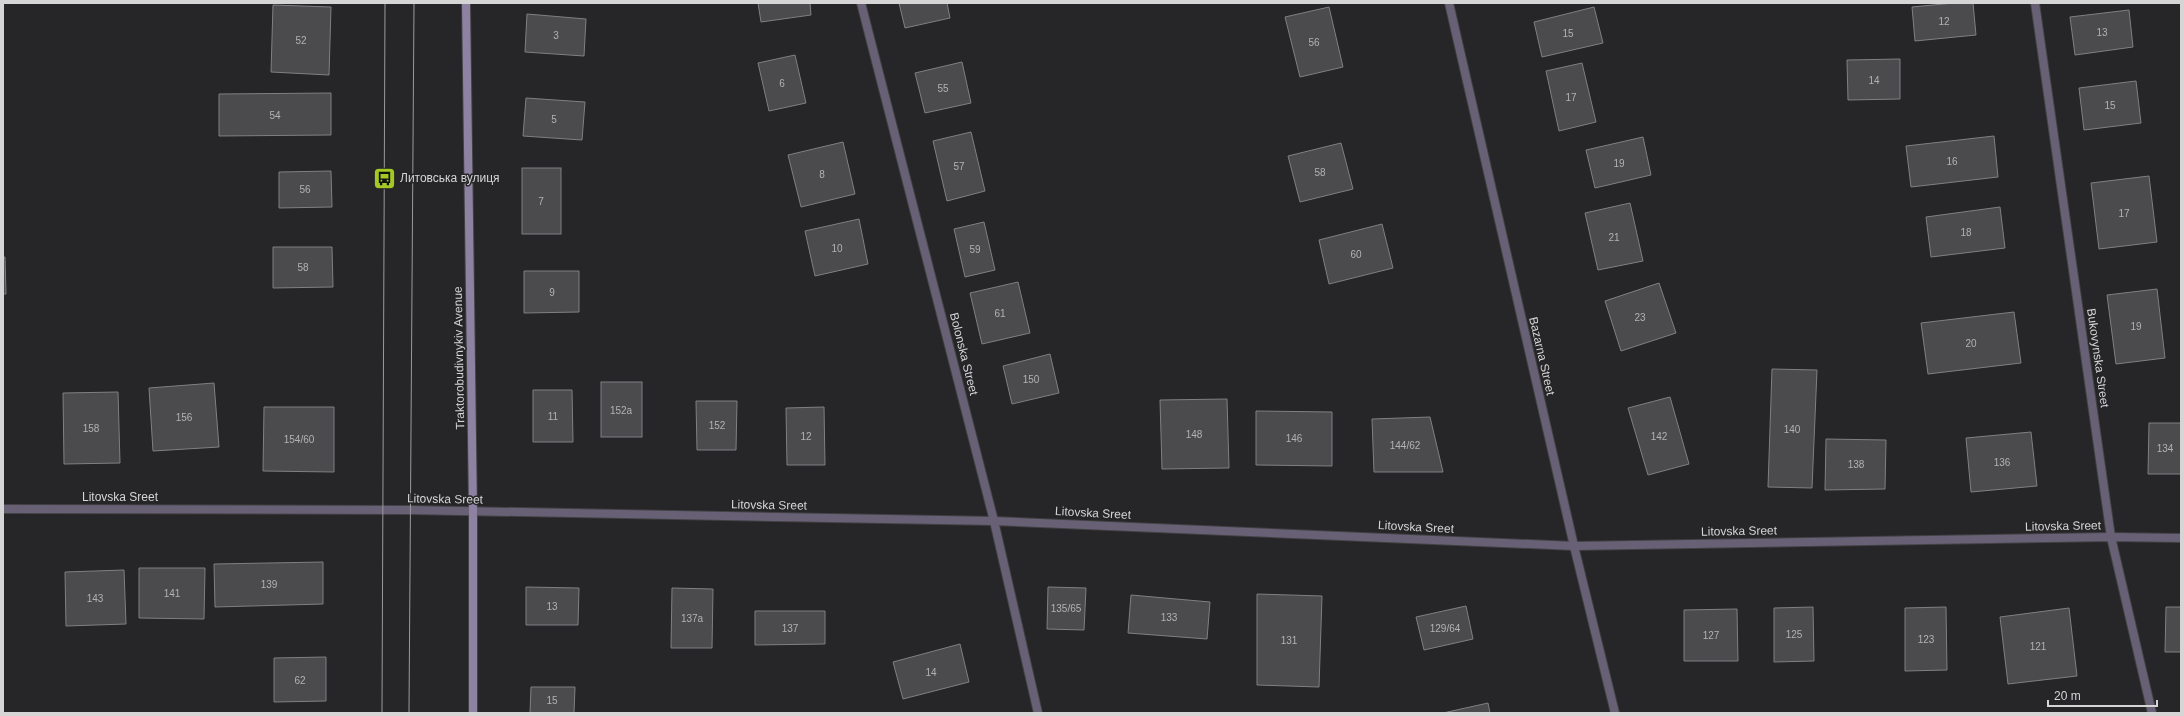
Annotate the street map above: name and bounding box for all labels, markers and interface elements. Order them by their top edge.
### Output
house number: 12 [1938,16,1950,27]
house number: 13 [2096,27,2108,38]
house number: 15 [1562,28,1574,39]
house number: 3 [553,30,559,41]
house number: 52 [295,35,307,46]
house number: 56 [1308,37,1320,48]
house number: 14 [1868,75,1880,86]
house number: 6 [779,78,785,89]
house number: 55 [937,83,949,94]
house number: 17 [1565,92,1577,103]
house number: 15 [2104,100,2116,111]
house number: 54 [269,110,281,121]
house number: 5 [551,114,557,125]
house number: 16 [1946,156,1958,167]
house number: 19 [1613,158,1625,169]
house number: 57 [953,161,965,172]
bus stop icon: Литовська вулиця [371,165,397,191]
house number: 58 [1314,167,1326,178]
house number: 8 [819,169,825,180]
place label: Литовська вулиця [400,171,500,185]
house number: 56 [299,184,311,195]
house number: 7 [538,196,544,207]
house number: 17 [2118,208,2130,219]
house number: 18 [1960,227,1972,238]
house number: 21 [1608,232,1620,243]
house number: 10 [831,243,843,254]
house number: 59 [969,244,981,255]
house number: 60 [1350,249,1362,260]
house number: 58 [297,262,309,273]
street label: Traktorobudivnykiv Avenue [451,286,467,430]
house number: 9 [549,287,555,298]
street label: Bukovynska Street [2084,307,2112,409]
house number: 61 [994,308,1006,319]
street label: Bolonska Street [947,311,981,397]
house number: 23 [1634,312,1646,323]
street label: Bazarna Street [1526,315,1558,397]
house number: 19 [2130,321,2142,332]
house number: 20 [1965,338,1977,349]
house number: 150 [1023,374,1040,385]
house number: 152а [610,405,633,416]
house number: 11 [548,411,559,422]
house number: 156 [176,412,193,423]
house number: 152 [709,420,726,431]
house number: 158 [83,423,100,434]
house number: 140 [1784,424,1801,435]
house number: 148 [1186,429,1203,440]
house number: 12 [800,431,812,442]
house number: 142 [1651,431,1668,442]
house number: 146 [1286,433,1303,444]
house number: 154/60 [284,434,315,445]
house number: 144/62 [1390,440,1421,451]
house number: 134 [2157,443,2174,454]
house number: 136 [1994,457,2011,468]
house number: 138 [1848,459,1865,470]
street label: Litovska Sreet [82,490,159,504]
street label: Litovska Sreet [407,491,484,507]
street label: Litovska Sreet [731,497,808,513]
street label: Litovska Sreet [1055,504,1132,522]
street label: Litovska Sreet [1378,518,1455,536]
street label: Litovska Sreet [2025,518,2102,534]
street label: Litovska Sreet [1701,523,1778,539]
house number: 139 [261,579,278,590]
house number: 141 [164,588,181,599]
house number: 143 [87,593,104,604]
house number: 13 [546,601,558,612]
house number: 135/65 [1051,603,1082,614]
house number: 133 [1161,612,1178,623]
house number: 137а [681,613,704,624]
house number: 137 [782,623,799,634]
house number: 129/64 [1430,623,1461,634]
house number: 125 [1786,629,1803,640]
house number: 127 [1703,630,1720,641]
house number: 123 [1918,634,1935,645]
house number: 131 [1281,635,1298,646]
house number: 121 [2030,641,2047,652]
house number: 14 [925,667,937,678]
house number: 62 [294,675,306,686]
scale bar [2048,682,2157,708]
text: 20 m [2054,689,2081,703]
house number: 15 [546,695,558,706]

